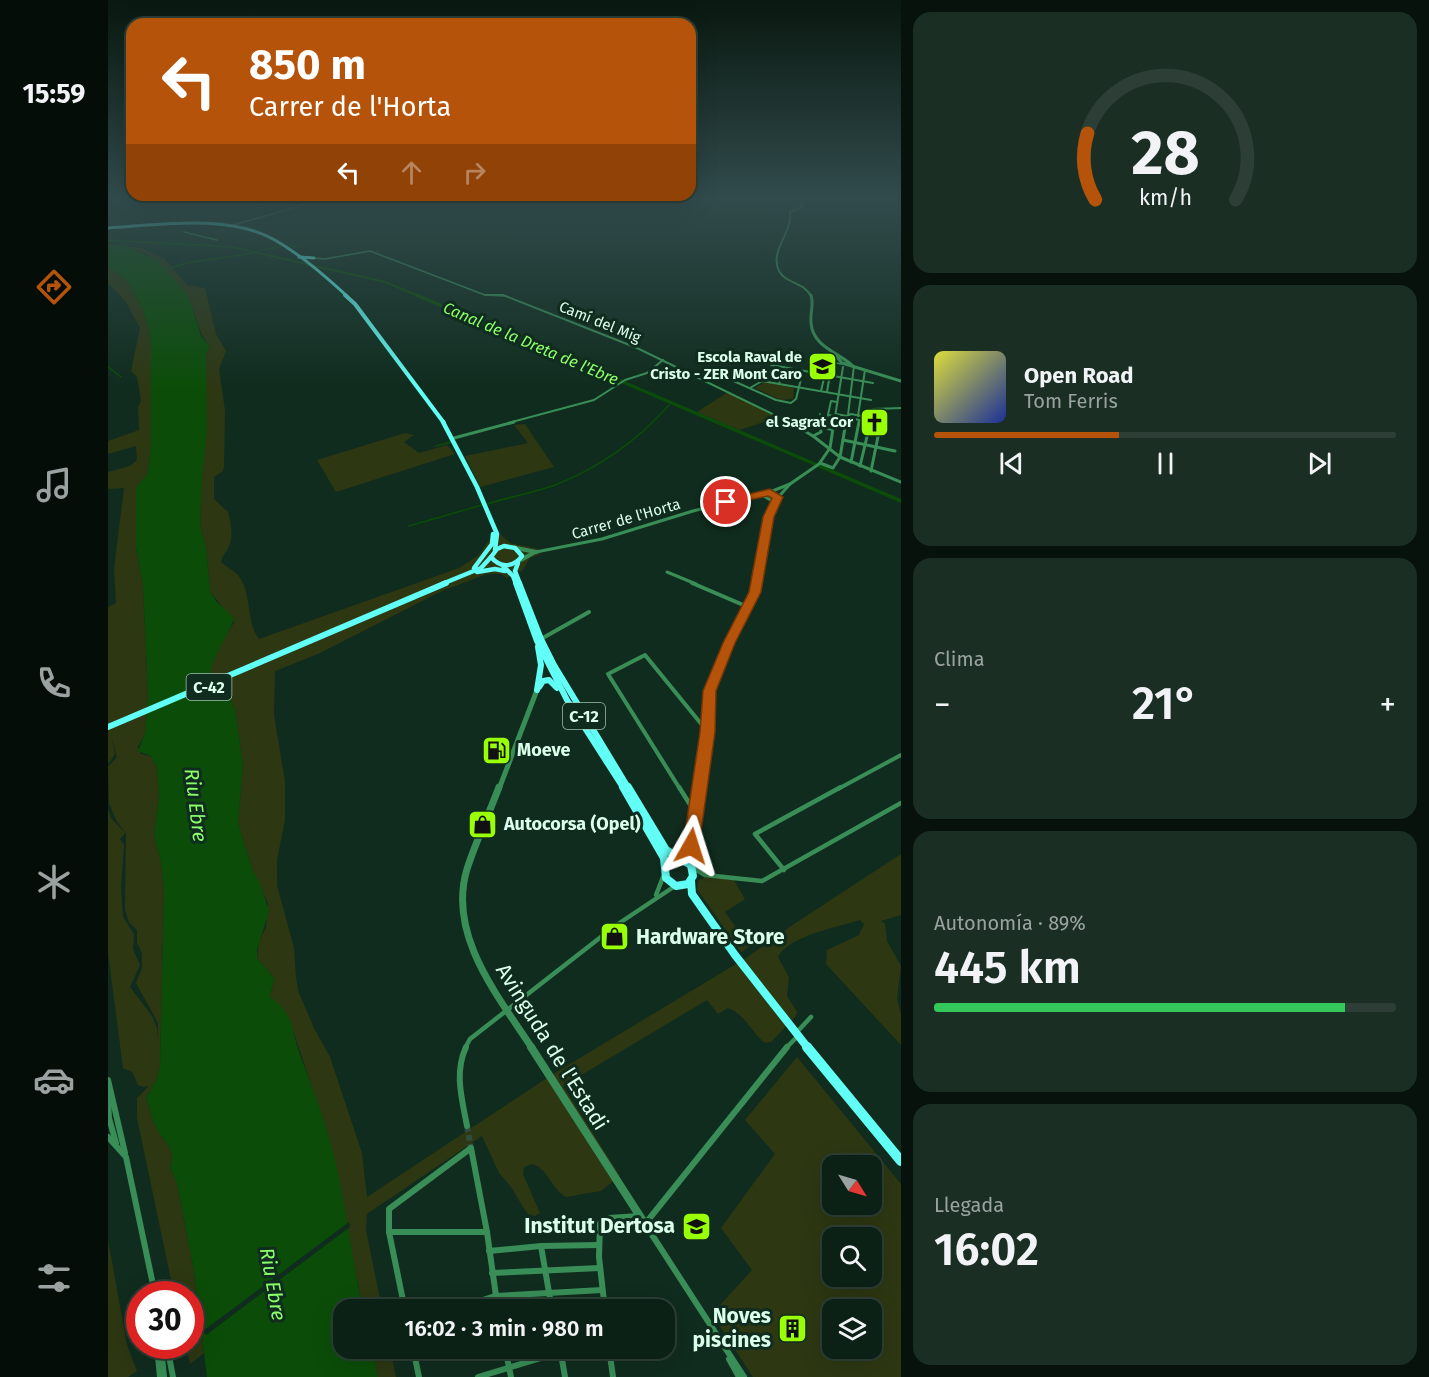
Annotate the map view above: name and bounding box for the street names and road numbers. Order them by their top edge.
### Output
street label: Camí del Mig [556,297,644,347]
street label: Carrer de l'Horta [570,495,682,543]
road number: C-42 [186,674,232,700]
road number: C-12 [563,703,605,729]
street label: Avinguda de l'Estadi [490,959,614,1135]

